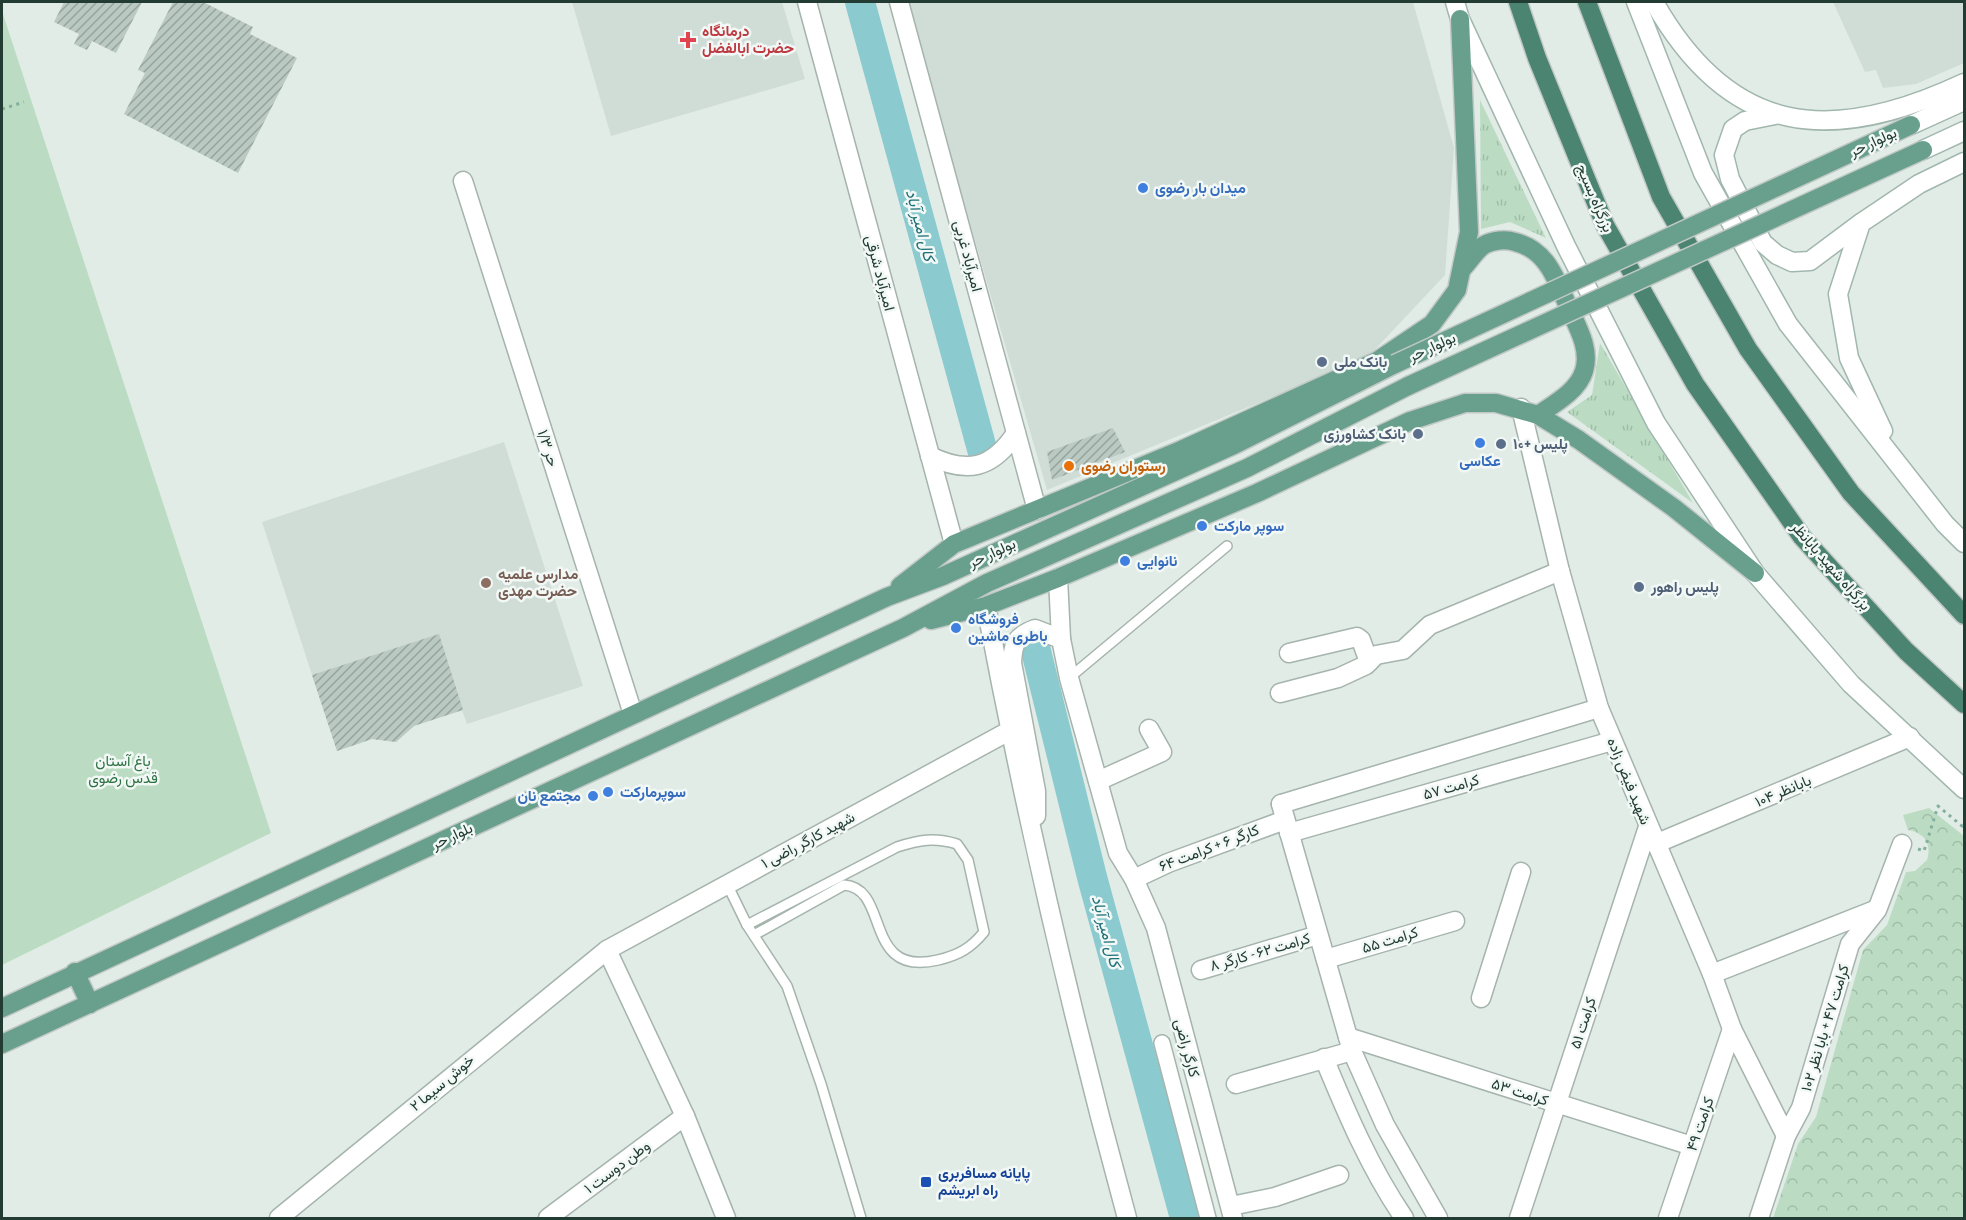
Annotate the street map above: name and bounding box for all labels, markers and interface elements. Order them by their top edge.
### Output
place label: درمانگاه حضرت ابالفضل [702,21,794,57]
marker: درمانگاه حضرت ابالفضل [679,31,697,49]
street label: بولوار حر [1845,122,1899,161]
street label: بزرگراه بسیج [1571,161,1618,236]
place label: میدان بار رضوی [1155,178,1246,197]
marker: میدان بار رضوی [1136,181,1150,195]
water label: کال امیر آباد [901,187,941,266]
street label: امیرآباد غربی [949,218,987,294]
street label: امیرآباد شرقی [860,233,900,313]
street label: بولوار حر [1404,327,1458,366]
place label: بانک ملی [1334,352,1387,371]
marker: بانک ملی [1315,355,1329,369]
place label: بانک کشاورزی [1324,424,1406,443]
street label: حر ۱/۳ [534,427,563,469]
marker: بانک کشاورزی [1411,427,1425,441]
place label: پلیس +۱۰ [1513,434,1568,454]
marker: عکاسی [1473,436,1487,450]
marker: پلیس +۱۰ [1494,437,1508,451]
place label: عکاسی [1459,451,1501,470]
place label: رستوران رضوی [1081,456,1166,475]
marker: رستوران رضوی [1062,459,1076,473]
place label: سوپر مارکت [1214,516,1284,536]
street label: بزرگراه شهید بابانظر [1787,517,1875,614]
marker: سوپر مارکت [1195,519,1209,533]
street label: بولوار حر [964,533,1018,572]
place label: نانوایی [1137,551,1177,570]
marker: نانوایی [1118,554,1132,568]
place label: مدارس علمیه حضرت مهدی [498,564,578,600]
marker: مدارس علمیه حضرت مهدی [479,576,493,590]
place label: پلیس راهور [1650,577,1719,597]
marker: پلیس راهور [1632,580,1646,594]
place label: فروشگاه باطری ماشین [968,609,1048,645]
marker: فروشگاه باطری ماشین [949,621,963,635]
street label: شهید فیض زاده [1602,735,1656,828]
park label: باغ آستان قدس رضوی [88,751,158,788]
street label: کرامت ۵۷ [1421,769,1482,804]
street label: بابانظر ۱۰۴ [1752,770,1814,811]
place label: سوپرمارکت [620,782,686,802]
marker: سوپرمارکت [601,785,615,799]
place label: مجتمع نان [517,786,581,806]
marker: مجتمع نان [586,789,600,803]
street label: شهید کارگر راضی ۱ [758,807,858,873]
street label: بلوار حر [427,818,476,854]
street label: کارگر ۶ + کرامت ۶۴ [1156,820,1262,875]
water label: کال امیر آباد [1087,893,1127,972]
street label: کرامت ۵۵ [1359,922,1421,957]
street label: کرامت ۶۲ - کارگر ۸ [1207,928,1313,975]
street label: کرامت ۴۷ + بابا نظر ۱۰۲ [1796,962,1853,1094]
street label: کرامت ۵۱ [1565,994,1600,1051]
street label: کارگر راضی [1170,1017,1204,1080]
street label: خوش سیما ۲ [406,1050,478,1116]
street label: کرامت ۵۳ [1489,1073,1551,1110]
street label: کرامت ۴۹ [1681,1094,1718,1153]
street label: وطن دوست ۱ [580,1136,654,1198]
place label: پایانه مسافربری راه ابریشم [938,1163,1030,1200]
marker: پایانه مسافربری راه ابریشم [919,1175,933,1189]

